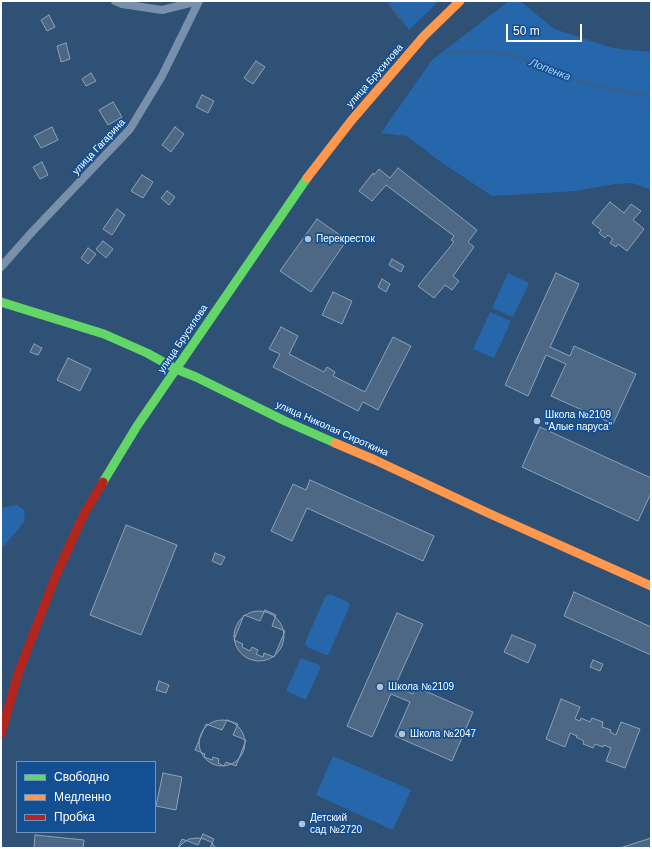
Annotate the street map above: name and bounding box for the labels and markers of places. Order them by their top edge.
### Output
place label: Перекресток [316,233,375,245]
marker: Перекресток [303,234,313,244]
place label: Школа №2109 "Алые паруса" [545,409,612,432]
marker: Школа №2109 "Алые паруса" [532,416,542,426]
place label: Школа №2109 [388,681,454,693]
marker: Школа №2109 [375,682,385,692]
place label: Школа №2047 [410,728,476,740]
marker: Школа №2047 [397,729,407,739]
place label: Детский сад №2720 [310,812,362,836]
marker: Детский сад №2720 [297,819,307,829]

